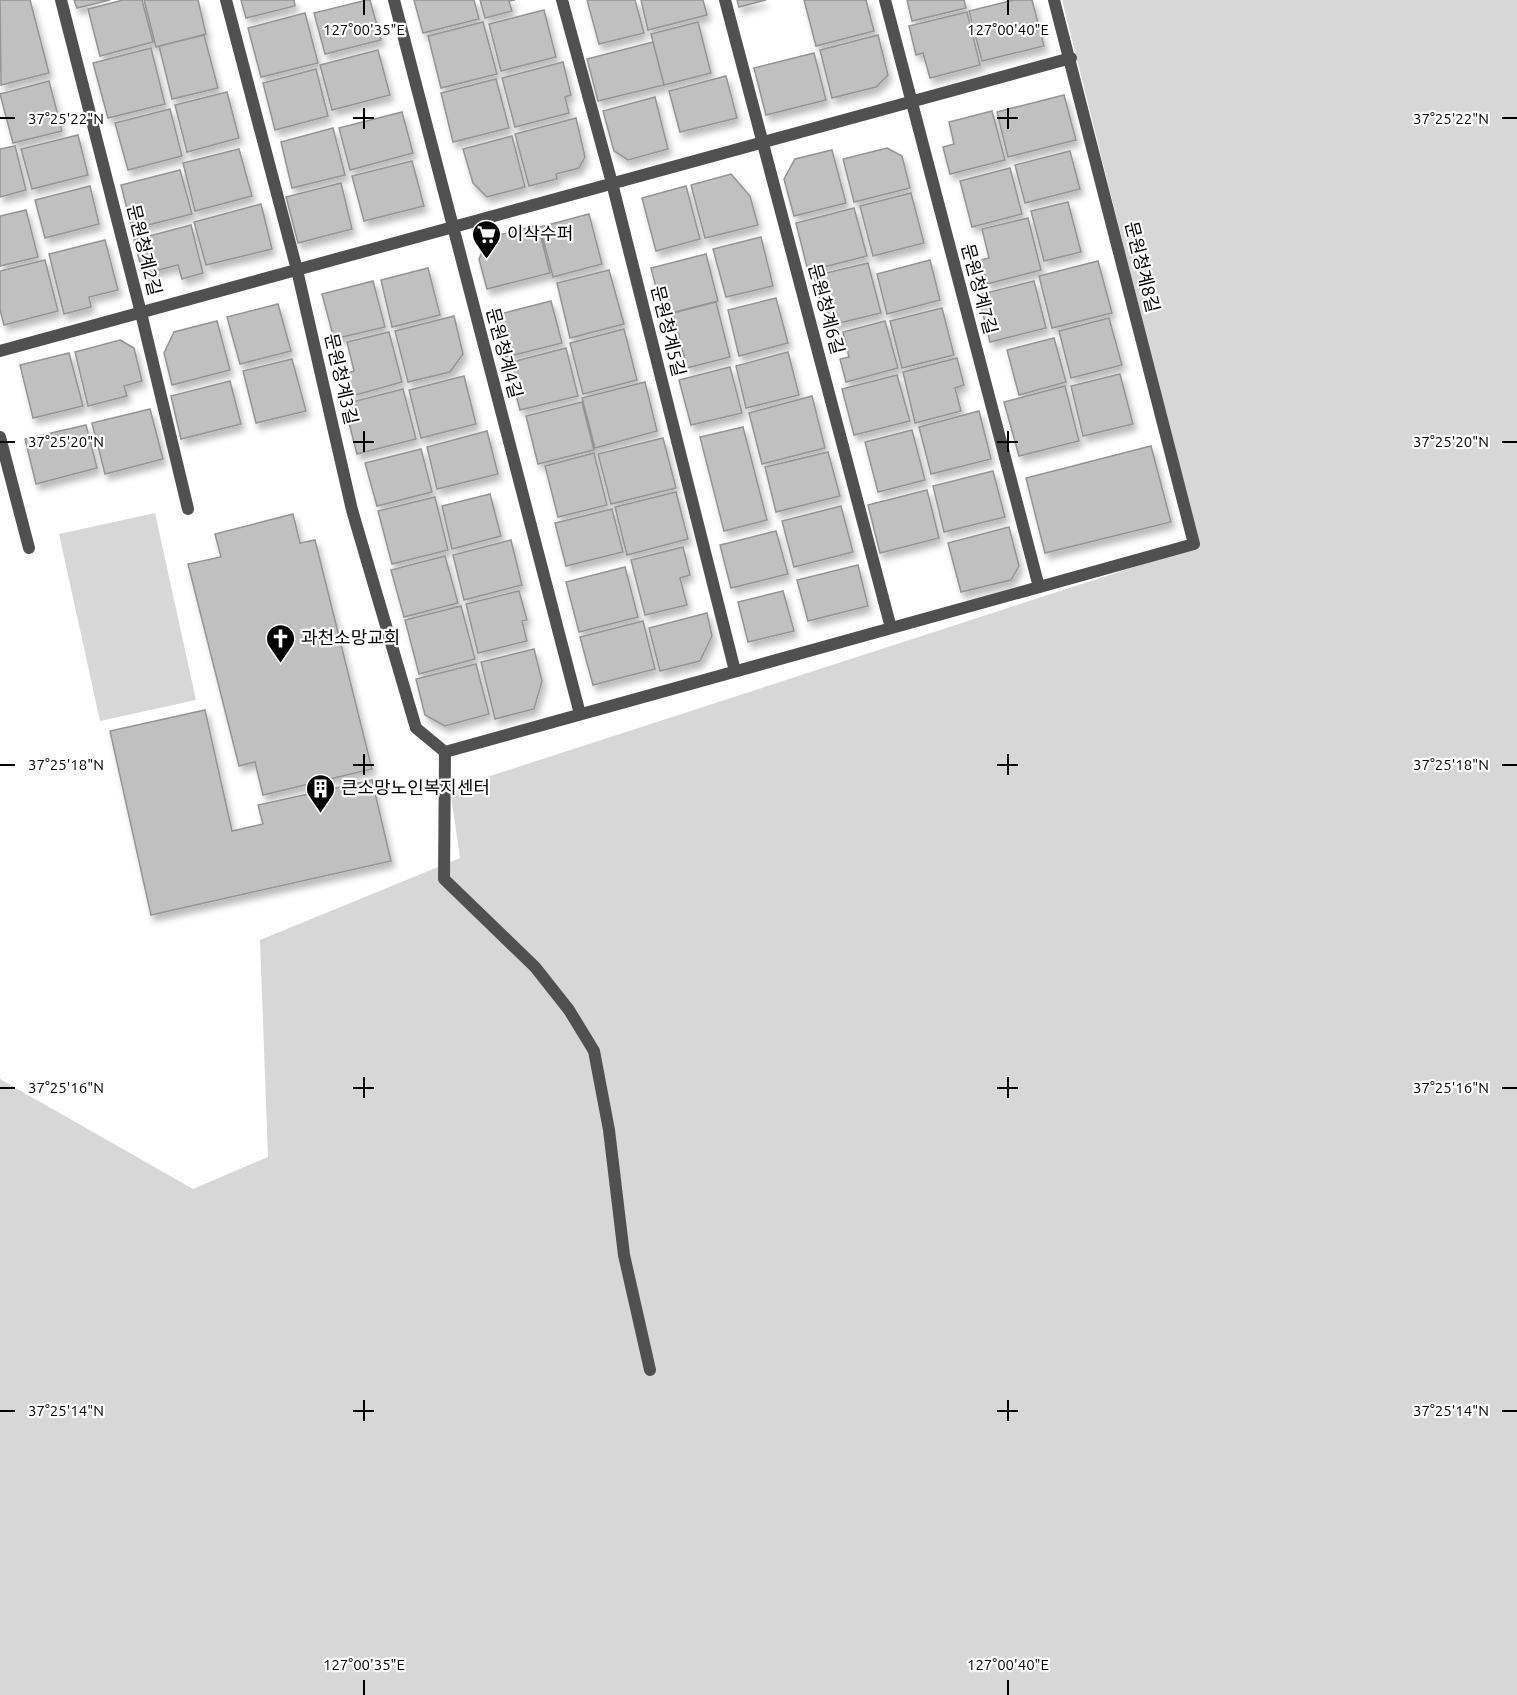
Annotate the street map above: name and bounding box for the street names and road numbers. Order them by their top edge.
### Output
street label: 문원청계2길 [124,202,166,297]
street label: 문원청계8길 [1122,219,1164,314]
street label: 문원청계7길 [958,241,1002,336]
street label: 문원청계6길 [805,261,849,356]
street label: 문원청계5길 [648,283,690,378]
street label: 문원청계4길 [483,305,527,400]
street label: 문원청계3길 [322,331,362,426]

